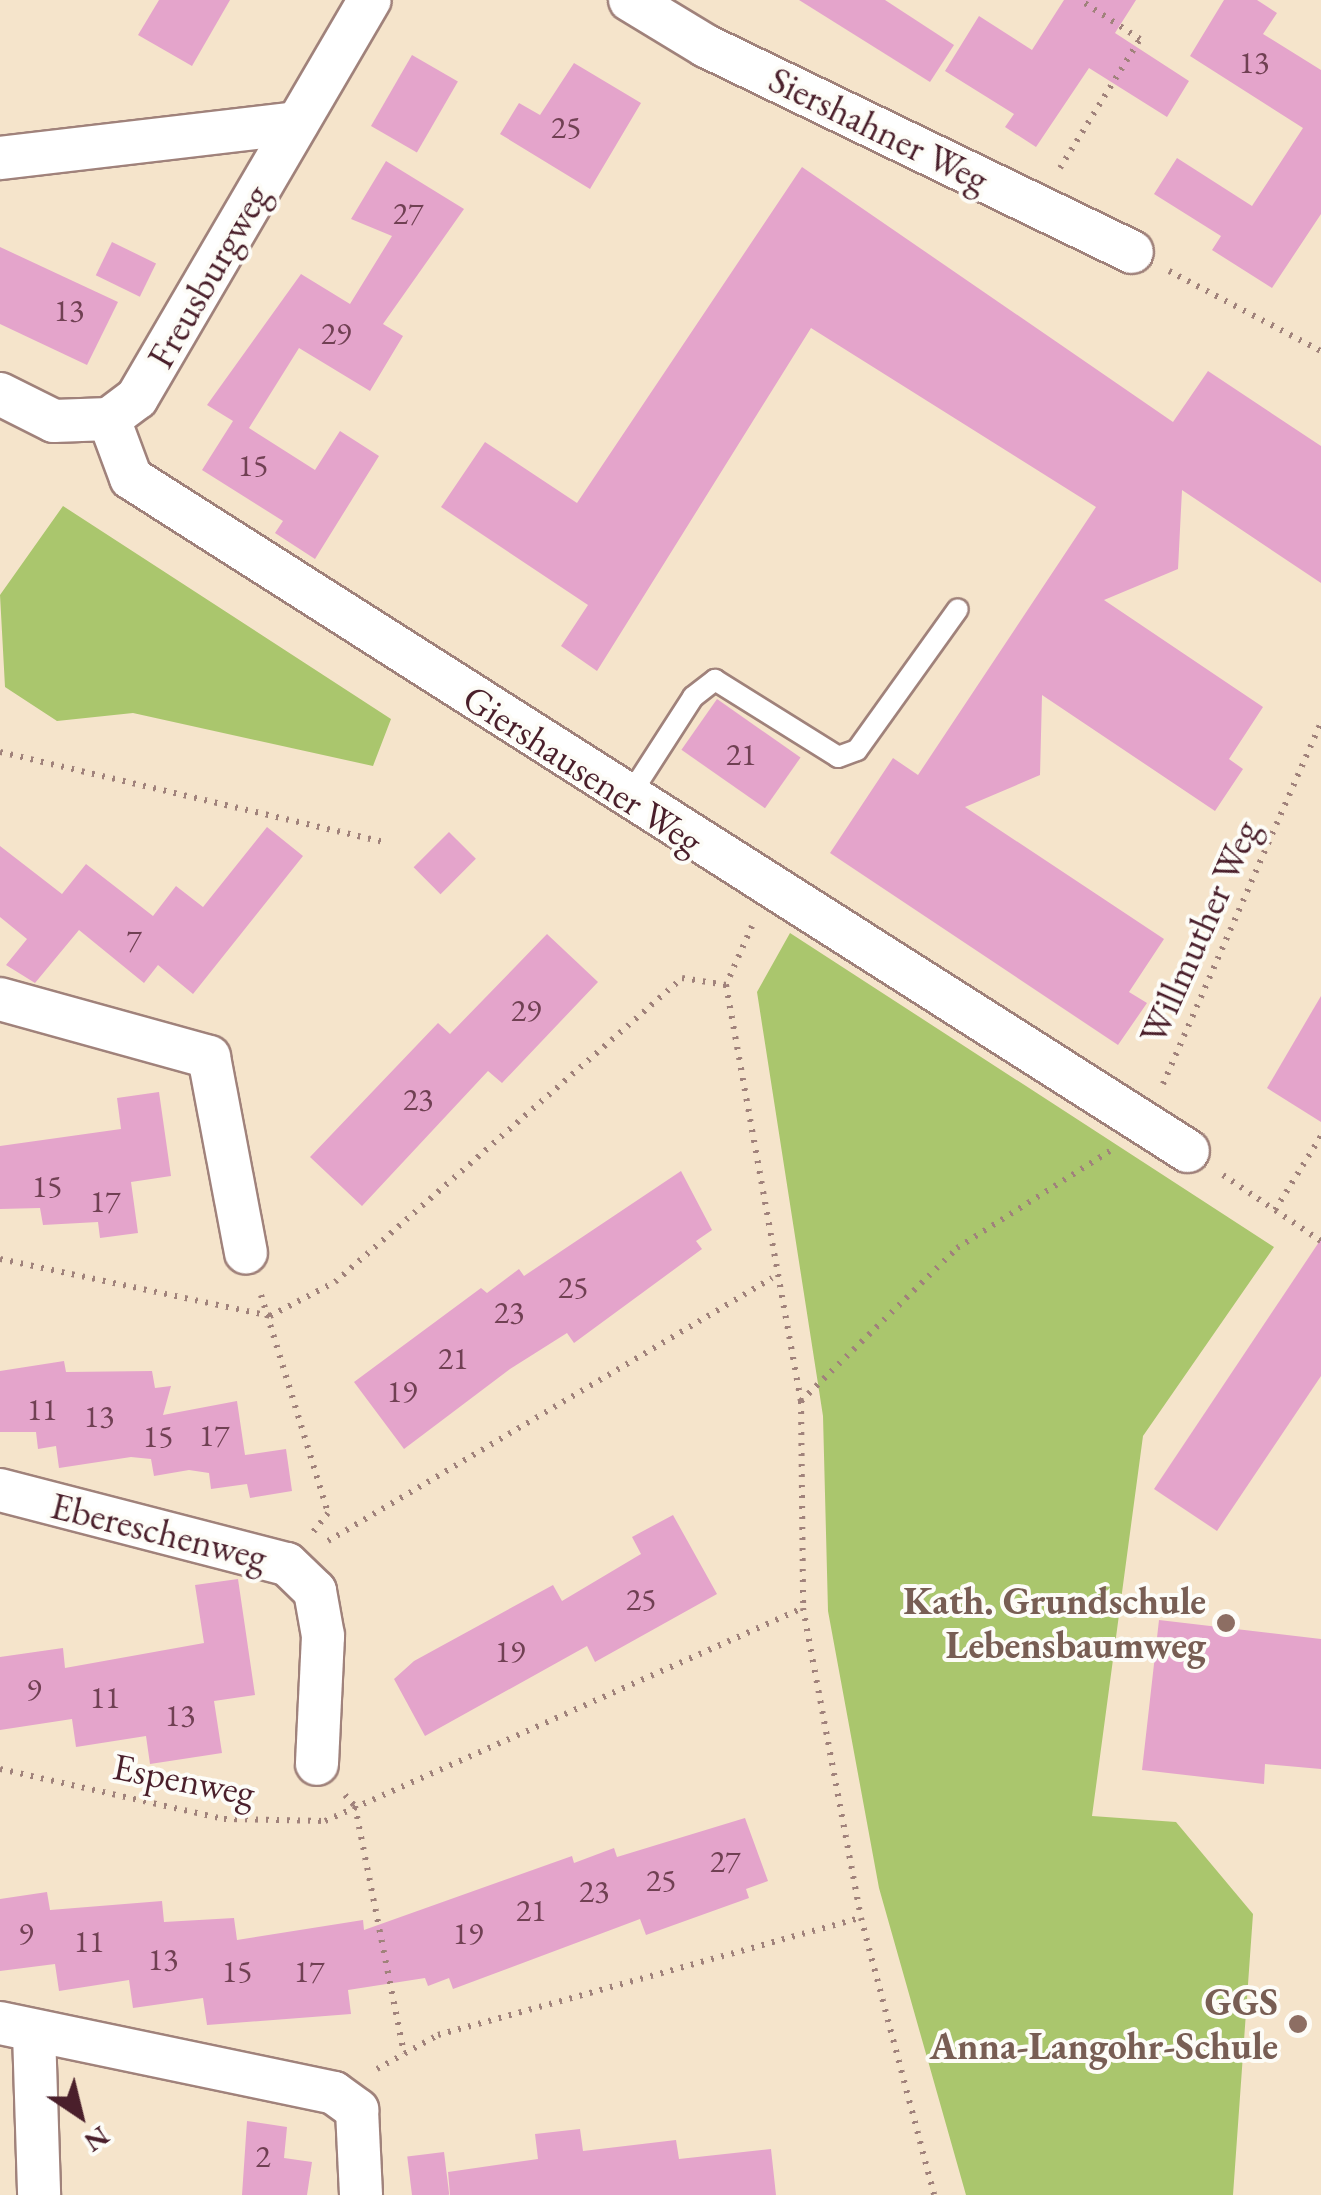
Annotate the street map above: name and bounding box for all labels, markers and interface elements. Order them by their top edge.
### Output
house number: 13 [1239,43,1269,81]
street label: Siershahner Weg [762,56,996,202]
house number: 25 [551,108,581,146]
street label: Freusburgweg [137,176,279,376]
house number: 27 [393,194,423,232]
house number: 13 [54,291,84,329]
house number: 29 [321,314,351,352]
house number: 15 [238,446,268,484]
street label: Giershausener Weg [455,675,711,863]
house number: 21 [726,735,756,773]
street label: Willmuther Weg [1129,813,1269,1051]
house number: 7 [126,921,142,959]
house number: 29 [511,991,541,1029]
house number: 23 [403,1080,433,1118]
house number: 15 [32,1167,62,1205]
house number: 17 [90,1182,120,1220]
house number: 25 [558,1268,588,1306]
house number: 23 [494,1293,524,1331]
house number: 21 [438,1339,468,1377]
house number: 19 [387,1372,417,1410]
house number: 11 [27,1390,57,1428]
house number: 13 [84,1397,114,1435]
house number: 17 [199,1416,229,1454]
house number: 15 [143,1417,173,1455]
street label: Ebereschenweg [46,1482,272,1580]
place label: Kath. Grundschule Lebensbaumweg [903,1578,1206,1668]
house number: 25 [626,1580,656,1618]
marker: Kath. Grundschule Lebensbaumweg [1215,1612,1237,1634]
house number: 19 [495,1632,525,1670]
house number: 9 [26,1670,42,1708]
house number: 11 [90,1678,120,1716]
house number: 13 [165,1696,195,1734]
street label: Espenweg [109,1743,259,1815]
house number: 27 [710,1842,740,1880]
house number: 25 [646,1861,676,1899]
house number: 23 [579,1872,609,1910]
house number: 21 [516,1891,546,1929]
house number: 9 [18,1914,34,1952]
house number: 19 [453,1914,483,1952]
house number: 11 [74,1922,104,1960]
house number: 13 [148,1940,178,1978]
house number: 15 [222,1952,252,1990]
house number: 17 [294,1952,324,1990]
place label: GGS Anna-Langohr-Schule [930,1979,1278,2068]
marker: GGS Anna-Langohr-Schule [1287,2013,1309,2035]
north arrow [30,2065,130,2165]
text: N [78,2118,117,2161]
house number: 2 [255,2137,271,2175]

